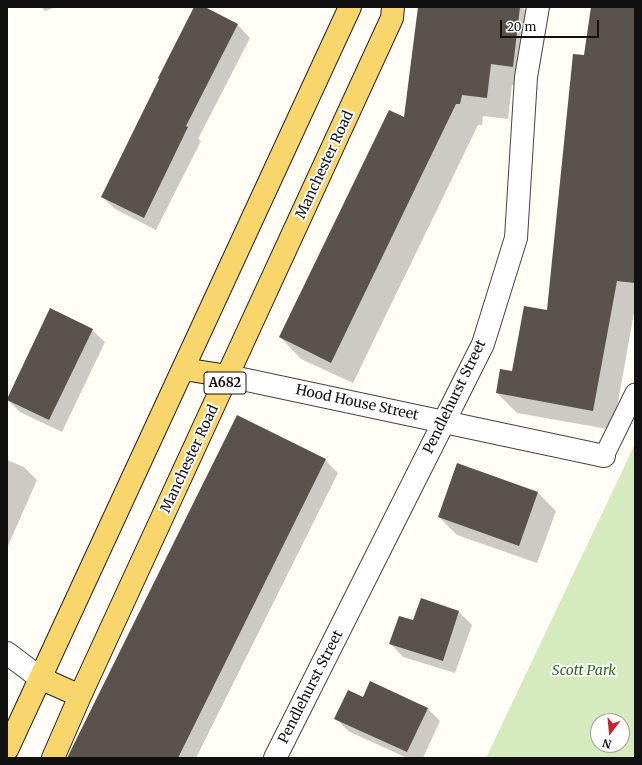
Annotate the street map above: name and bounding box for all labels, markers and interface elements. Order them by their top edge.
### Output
scale bar [502,12,601,38]
text: 20 m [507,19,536,34]
street label: Manchester Road [293,108,357,222]
street label: Pendlehurst Street [420,337,490,457]
road number: A682 [204,372,246,394]
street label: Hood House Street [294,382,420,424]
street label: Manchester Road [158,402,222,516]
street label: Pendlehurst Street [275,628,347,746]
park label: Scott Park [552,663,616,679]
north arrow [590,713,630,753]
text: N [601,736,613,752]

